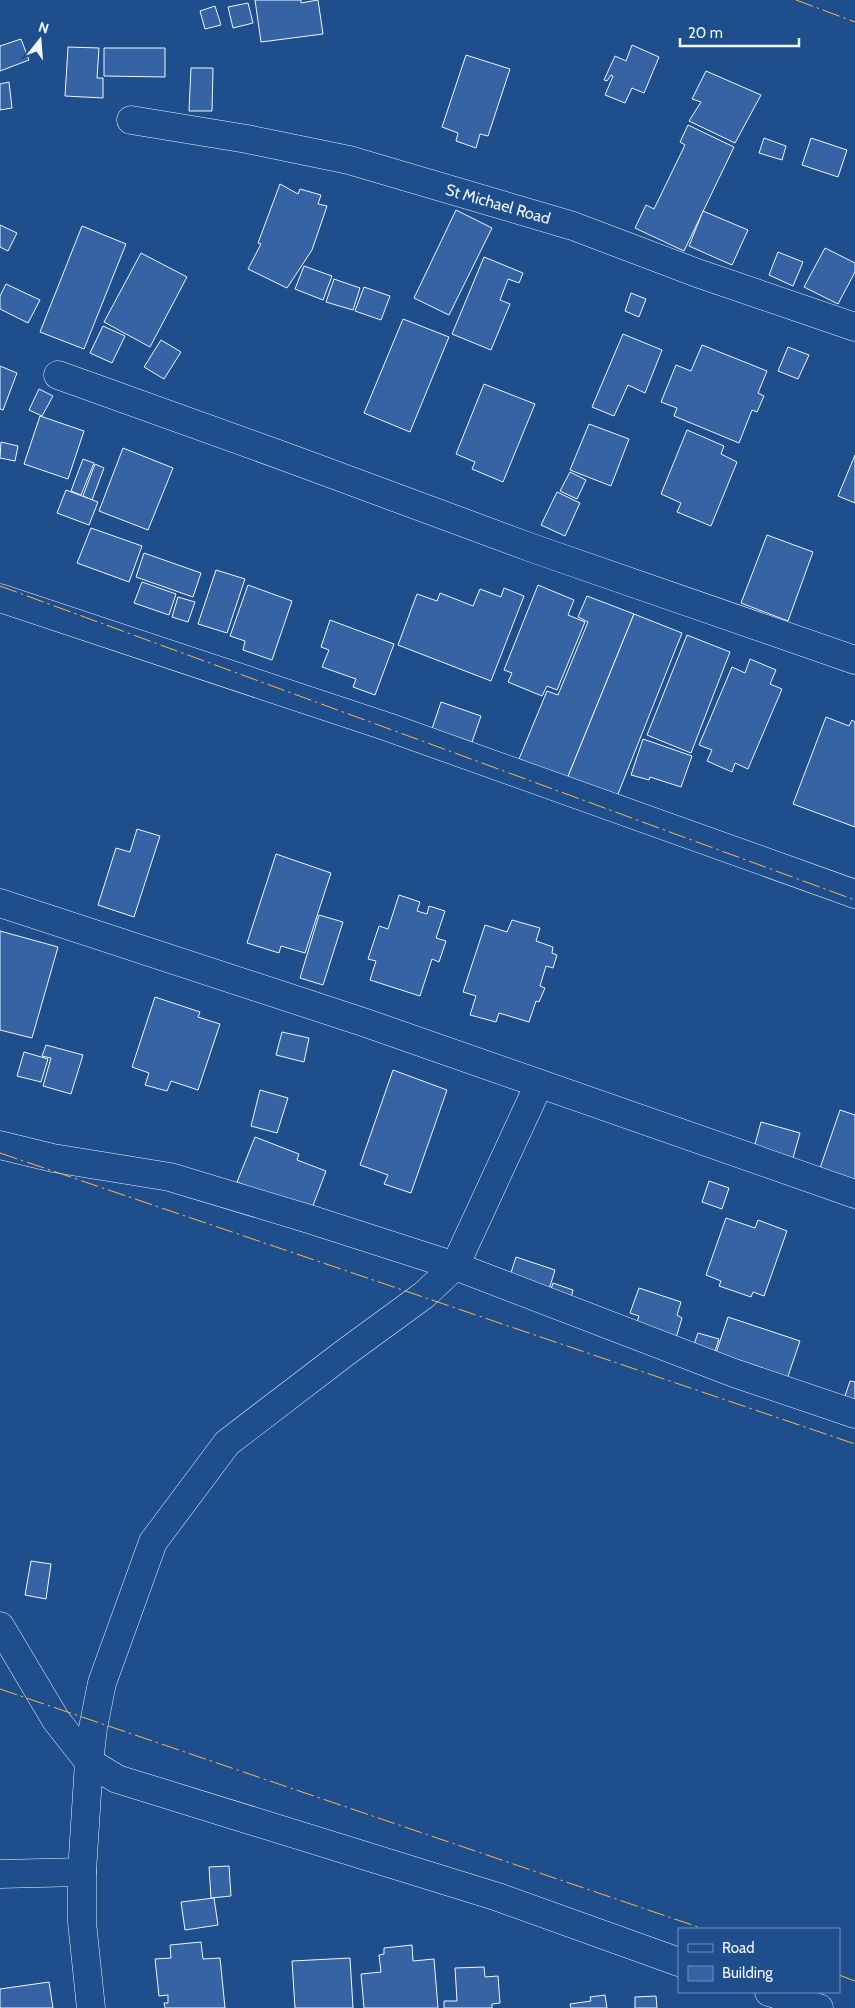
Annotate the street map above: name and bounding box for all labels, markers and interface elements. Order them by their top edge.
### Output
north arrow [15,15,65,65]
scale bar [680,15,799,47]
text: N [36,18,51,38]
text: 20 m [688,24,723,42]
street label: St Michael Road [443,180,553,228]
legend [678,1928,840,1993]
text: Road [722,1939,755,1957]
text: Building [722,1964,773,1982]

